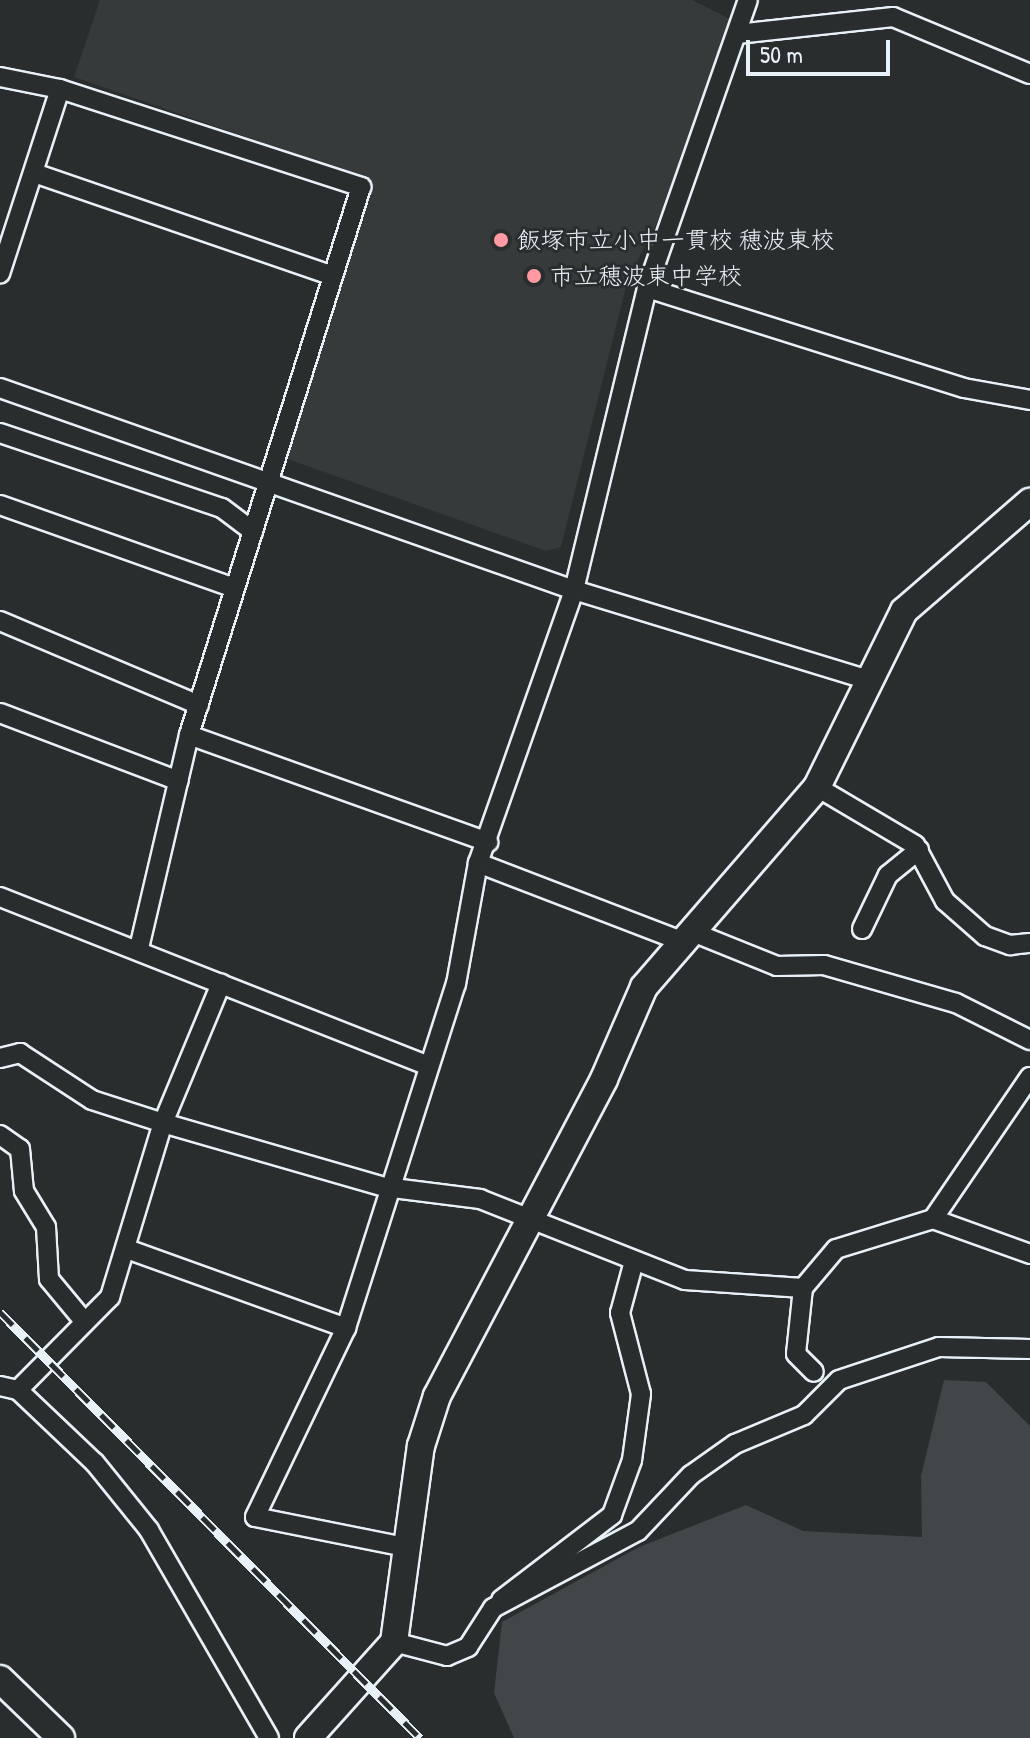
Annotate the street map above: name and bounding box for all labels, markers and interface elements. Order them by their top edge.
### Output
scale bar [750,24,894,74]
text: 50 m [760,38,803,70]
place label: 飯塚市立小中一貫校 穂波東校 [517,226,835,254]
marker: 飯塚市立小中一貫校 穂波東校 [492,231,510,249]
place label: 市立穂波東中学校 [550,262,742,290]
marker: 市立穂波東中学校 [525,267,543,285]

